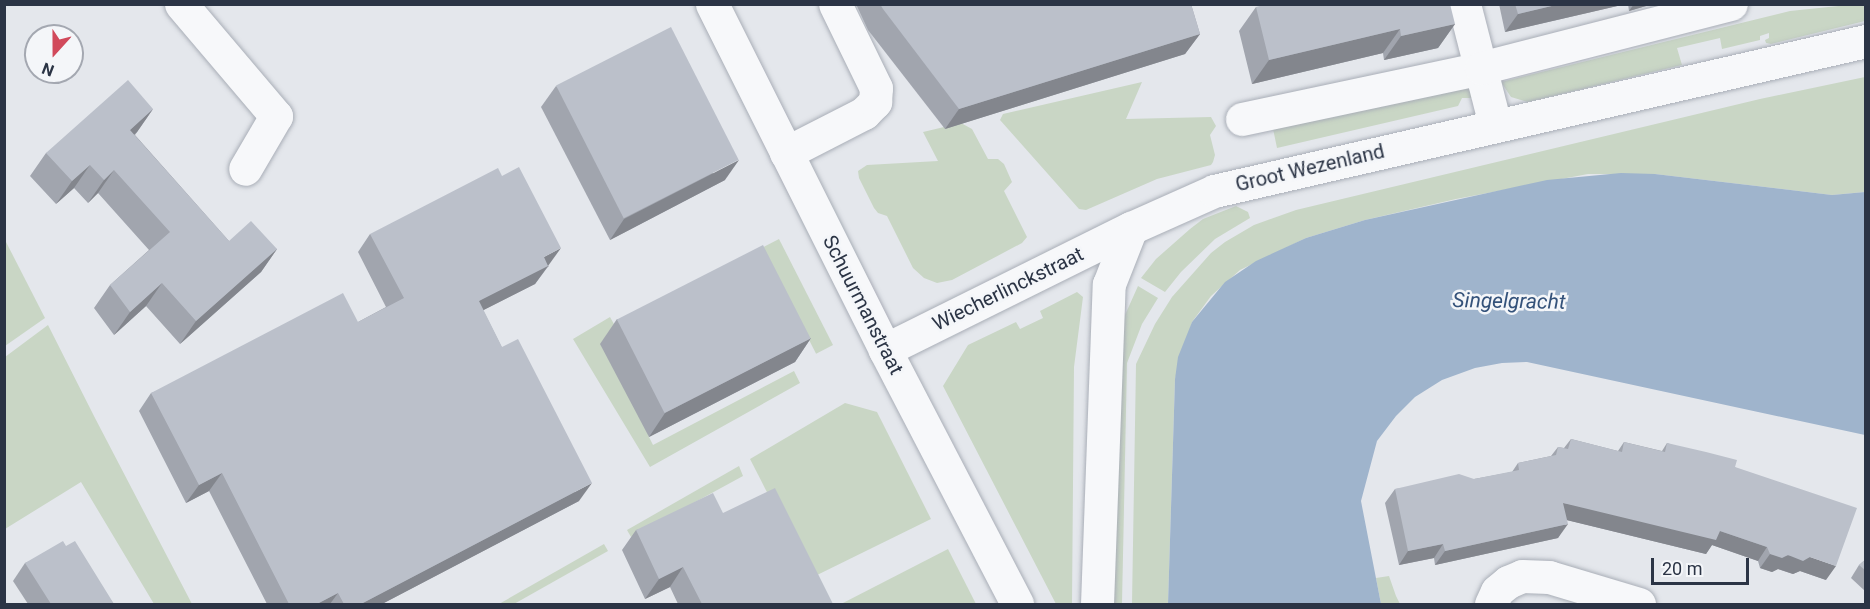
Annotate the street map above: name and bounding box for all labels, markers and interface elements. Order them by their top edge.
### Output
north arrow [24,24,84,84]
text: N [39,59,57,80]
street label: Groot Wezenland [1233,139,1387,197]
street label: Schuurmanstraat [818,231,908,379]
street label: Wiecherlinckstraat [929,242,1087,336]
water label: Singelgracht [1452,287,1566,315]
scale bar [1654,546,1752,584]
text: 20 m [1662,558,1702,579]

